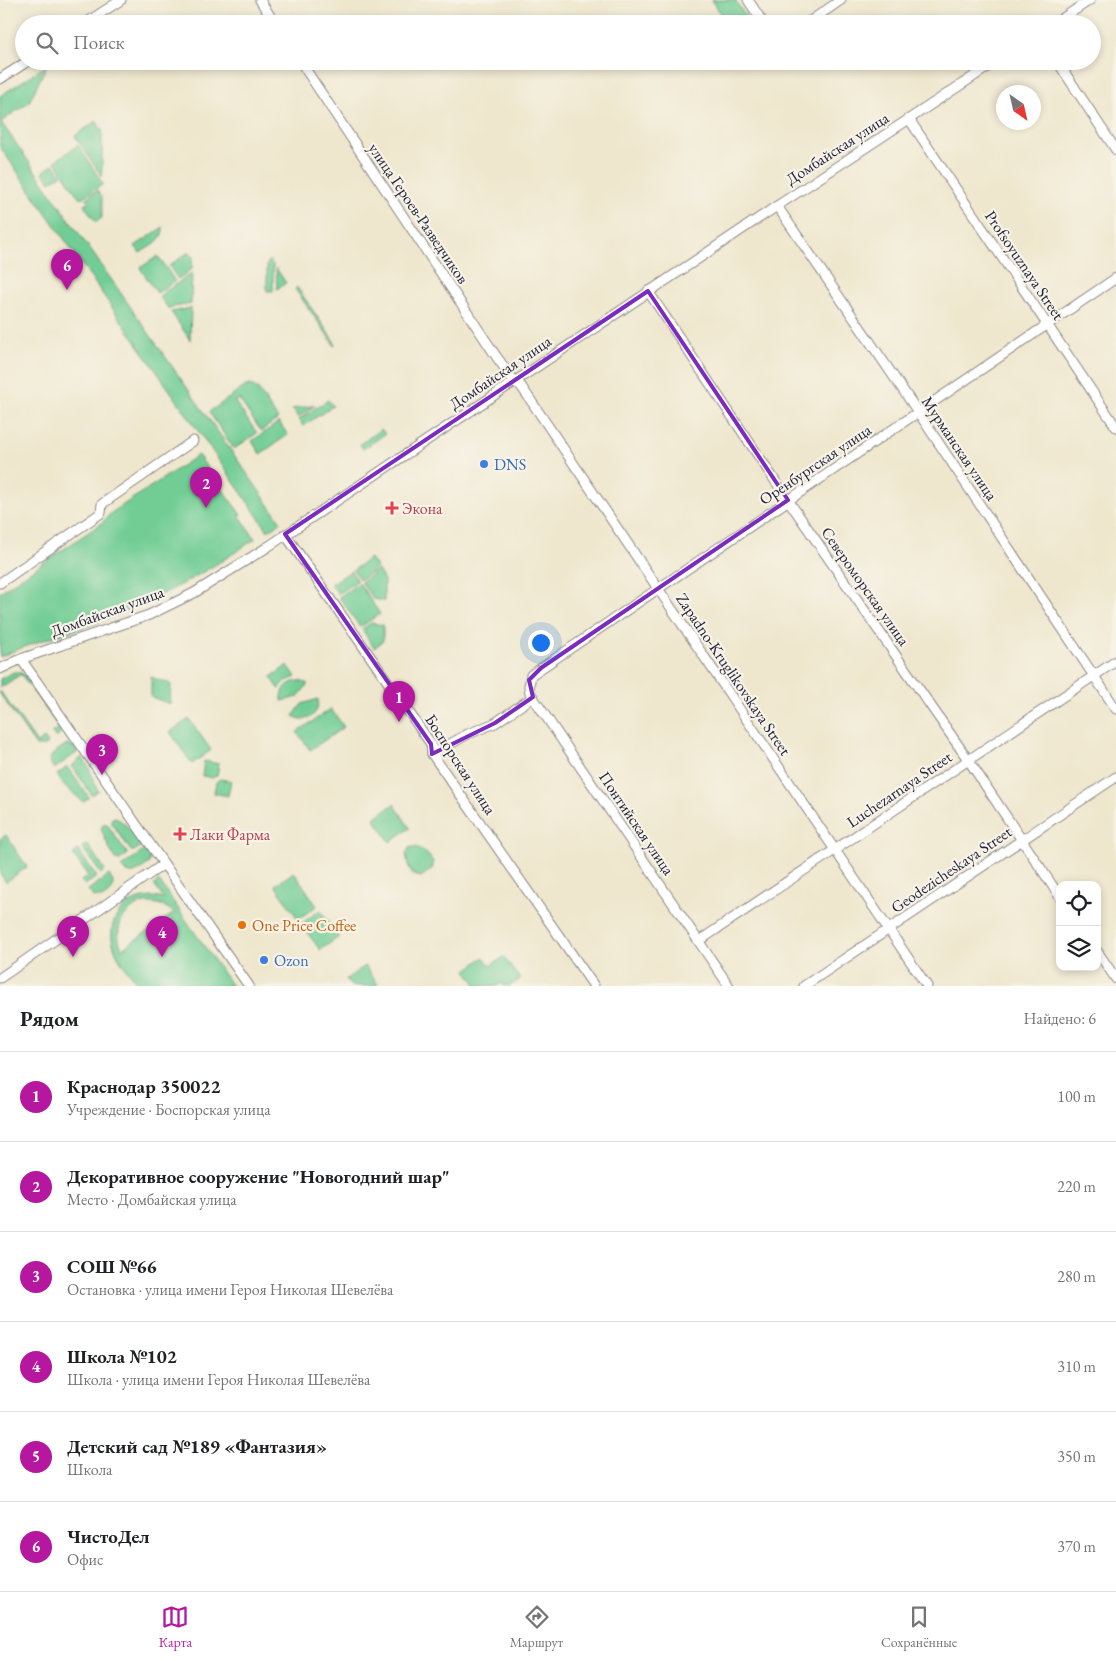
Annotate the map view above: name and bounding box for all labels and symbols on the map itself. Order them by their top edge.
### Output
north arrow [996,85,1041,130]
street label: Домбайская улица [782,107,893,190]
street label: улица Героев-Разведчиков [364,139,474,288]
street label: Profsoyuznaya Street [980,207,1069,324]
pin: 6 [51,249,83,290]
street label: Домбайская улица [445,330,556,414]
street label: Мурманская улица [917,392,1003,505]
street label: Оренбургская улица [755,419,876,510]
place label: DNS [494,454,526,475]
marker: DNS [478,458,490,470]
pin: 2 [190,467,222,508]
place label: Экона [402,498,443,519]
marker: Экона [386,502,398,514]
street label: Североморская улица [817,523,915,650]
street label: Домбайская улица [48,581,167,642]
street label: Zapadno-Kruglikovskaya Street [671,589,796,759]
your location [528,630,554,656]
pin: 1 [383,681,415,722]
street label: Боспорская улица [420,710,501,819]
pin: 3 [86,734,118,775]
street label: Luchezarnaya Street [843,746,956,832]
street label: Понтийская улица [594,767,679,880]
street label: Geodezicheskaya Street [887,821,1016,918]
place label: Лаки Фарма [190,824,271,845]
marker: Лаки Фарма [174,828,186,840]
place label: One Price Coffee [252,915,356,936]
pin: 5 [57,916,89,957]
pin: 4 [146,916,178,957]
marker: One Price Coffee [236,919,248,931]
place label: Ozon [274,950,309,971]
marker: Ozon [258,954,270,966]

